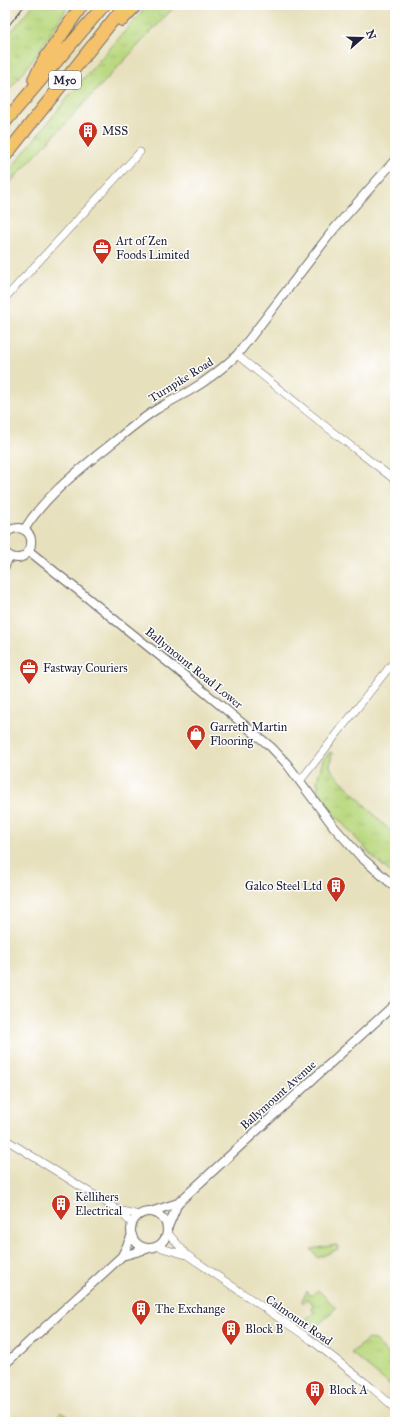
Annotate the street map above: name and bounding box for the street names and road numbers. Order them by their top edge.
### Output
road number: M50 [49,71,81,89]
street label: Turnpike Road [146,355,216,405]
street label: Ballymount Road Lower [143,624,246,712]
street label: Ballymount Avenue [237,1057,319,1133]
street label: Calmount Road [263,1292,335,1348]

